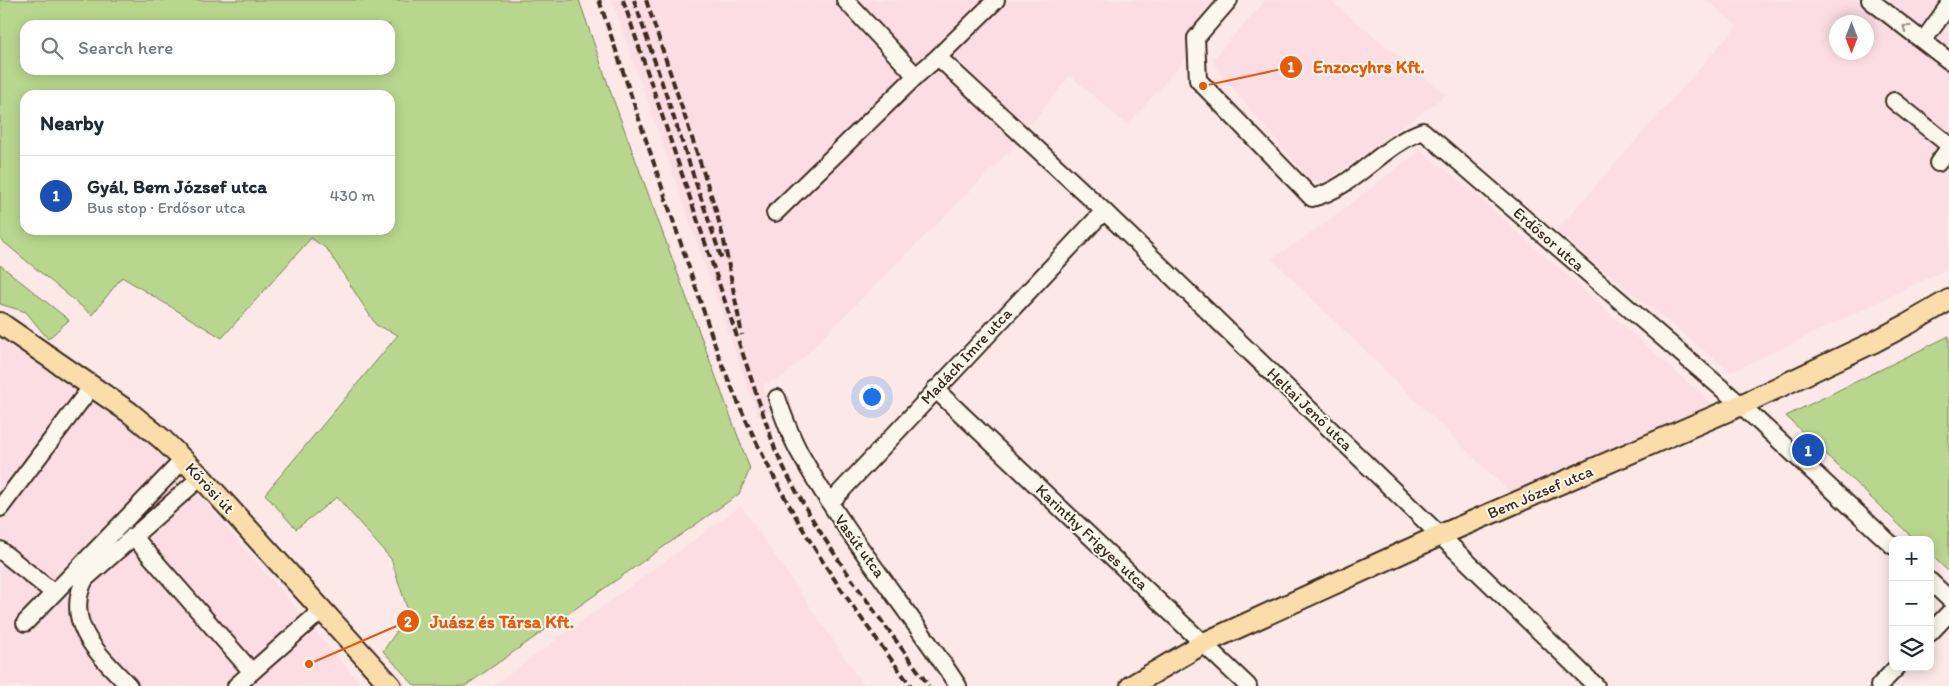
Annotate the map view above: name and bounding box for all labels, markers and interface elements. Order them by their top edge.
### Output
north arrow [1829,15,1874,60]
search box [20,20,395,75]
one-way arrow [1902,24,1911,33]
icon: search [38,34,66,62]
text: Search here [78,36,173,59]
callout: Enzocyhrs Kft. [1278,51,1435,84]
text: Enzocyhrs Kft. [1313,56,1425,78]
text: 1 [1288,58,1295,76]
text: Nearby [40,110,104,135]
text: Gyál, Bem József utca [87,175,267,198]
text: 1 [52,186,60,205]
text: 430 m [330,186,375,205]
text: Bus stop · Erdősor utca [87,198,246,217]
street label: Erdősor utca [1510,203,1589,275]
street label: Madách Imre utca [917,303,1016,408]
street label: Heltai Jenő utca [1263,363,1357,455]
your location [859,384,885,410]
pin: 1 [1792,431,1824,469]
street label: Kőrösi út [182,459,238,517]
street label: Bem József utca [1484,461,1596,523]
street label: Karinthy Frigyes utca [1032,480,1153,594]
street label: Vasút utca [831,511,890,582]
map controls [1889,536,1934,671]
button: + [1889,536,1934,581]
button: − [1889,581,1934,626]
callout: Juász és Társa Kft. [395,605,584,638]
text: Juász és Társa Kft. [429,611,574,633]
text: 2 [404,613,412,631]
button: layers [1889,626,1934,671]

